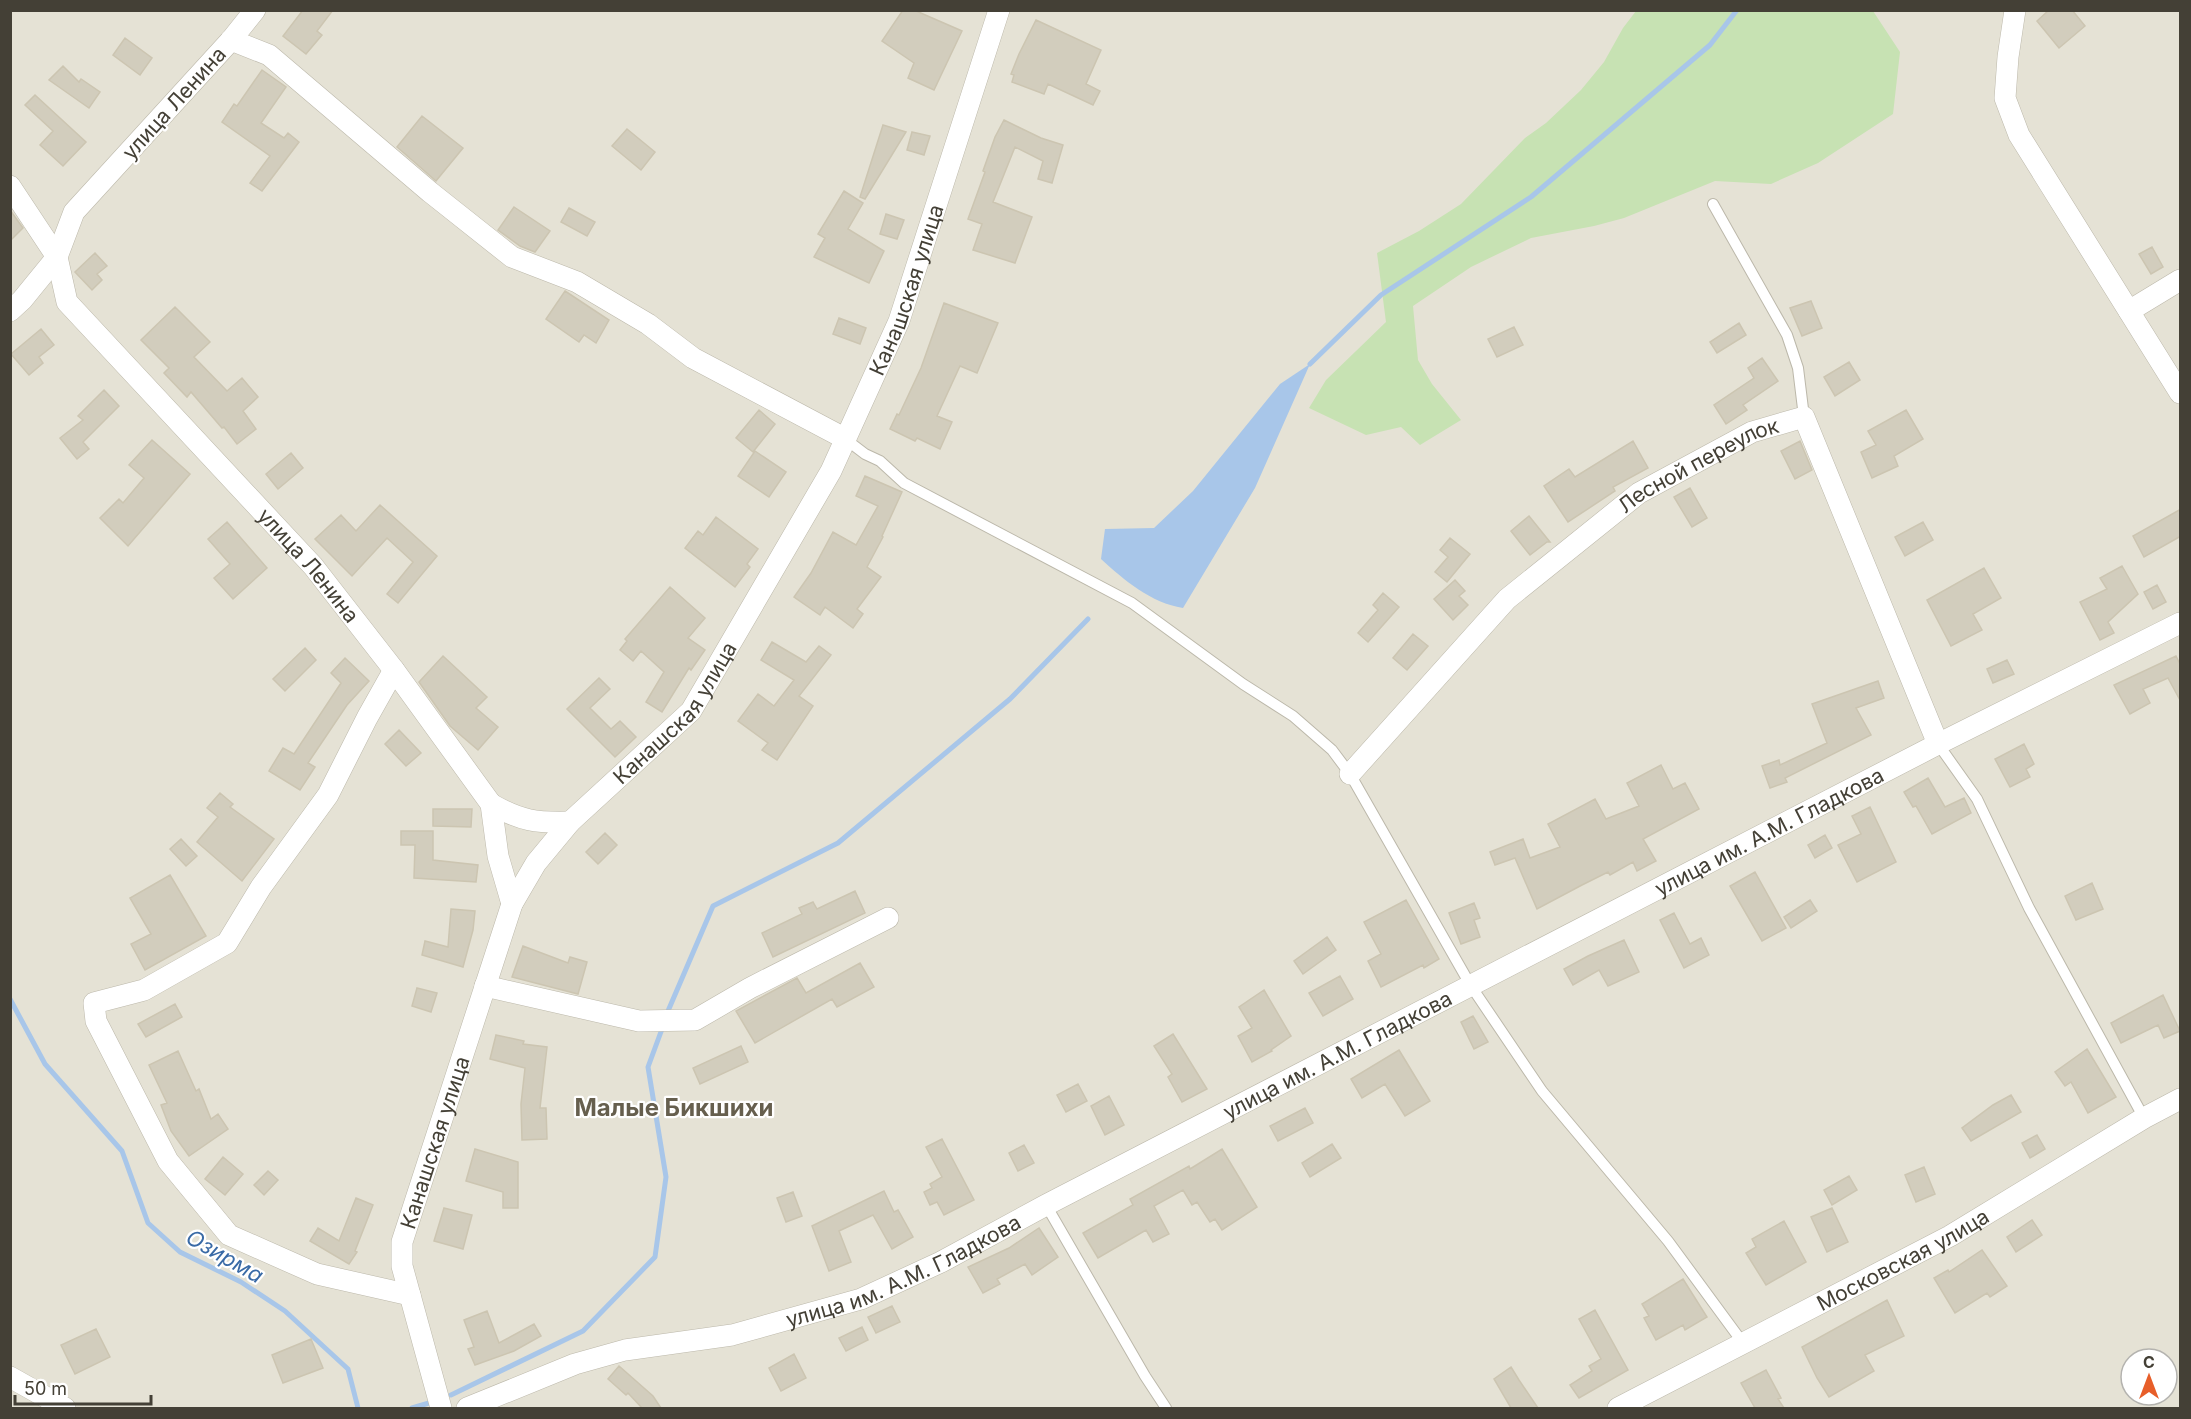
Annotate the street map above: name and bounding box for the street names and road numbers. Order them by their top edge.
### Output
street label: улица Ленина [117,42,231,164]
street label: Канашская улица [864,201,948,379]
street label: Лесной переулок [1612,412,1782,518]
street label: улица Ленина [253,503,365,627]
street label: Канашская улица [608,637,741,789]
street label: улица им. А.М. Гладкова [1650,762,1888,901]
street label: улица им. А.М. Гладкова [1219,985,1456,1124]
street label: Канашская улица [395,1053,474,1232]
street label: Московская улица [1812,1203,1993,1315]
street label: улица им. А.М. Гладкова [783,1209,1025,1332]

